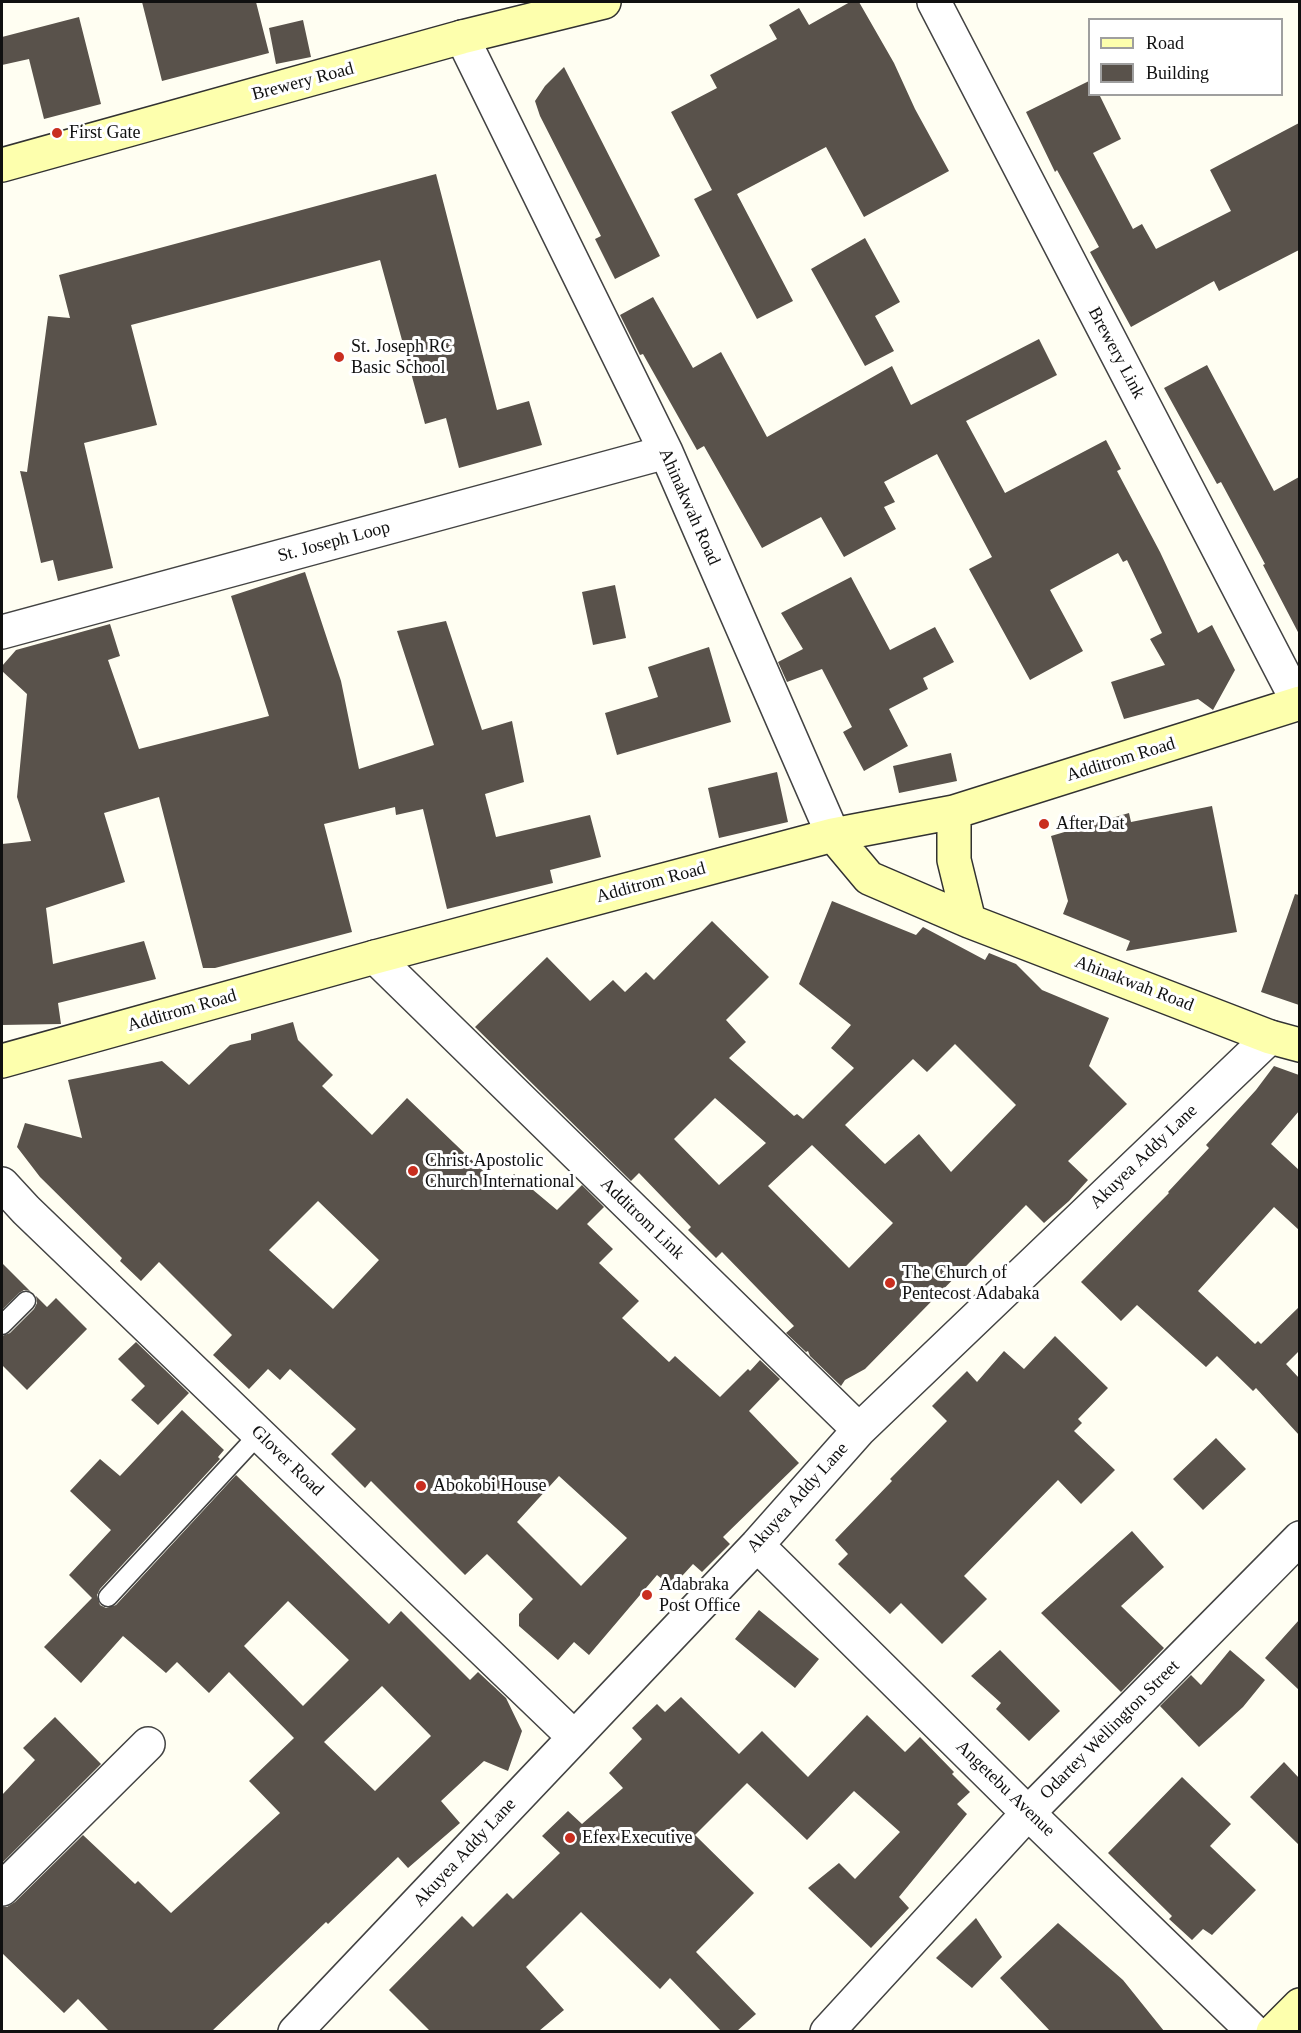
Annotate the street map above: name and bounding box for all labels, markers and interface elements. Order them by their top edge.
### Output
legend [1088,18,1283,96]
text: Road [1146,33,1184,53]
street label: Brewery Road [250,58,356,106]
text: Building [1146,63,1209,83]
place label: First Gate [69,122,140,144]
marker: First Gate [50,126,64,140]
street label: Brewery Link [1083,304,1149,402]
place label: St. Joseph RC Basic School [351,336,453,378]
marker: St. Joseph RC Basic School [332,350,346,364]
street label: Ahinakwah Road [654,445,724,569]
street label: St. Joseph Loop [275,517,393,567]
street label: Additrom Road [1064,733,1178,787]
place label: After Dat [1056,813,1124,835]
marker: After Dat [1037,817,1051,831]
street label: Additrom Road [594,858,708,908]
street label: Ahinakwah Road [1072,951,1196,1017]
street label: Additrom Road [125,985,239,1037]
street label: Akuyea Addy Lane [1086,1100,1202,1214]
place label: Christ Apostolic Church International [425,1150,574,1192]
marker: Christ Apostolic Church International [406,1164,420,1178]
street label: Additrom Link [595,1174,689,1264]
place label: The Church of Pentecost Adabaka [902,1262,1039,1304]
marker: The Church of Pentecost Adabaka [883,1276,897,1290]
street label: Glover Road [246,1421,328,1501]
street label: Akuyea Addy Lane [743,1438,853,1558]
place label: Abokobi House [433,1475,546,1497]
marker: Abokobi House [414,1479,428,1493]
place label: Adabraka Post Office [659,1574,740,1616]
marker: Adabraka Post Office [640,1588,654,1602]
street label: Odartey Wellington Street [1036,1656,1184,1804]
street label: Angetebu Avenue [951,1736,1059,1842]
street label: Akuyea Addy Lane [409,1794,521,1912]
place label: Efex Executive [582,1827,692,1849]
marker: Efex Executive [563,1831,577,1845]

